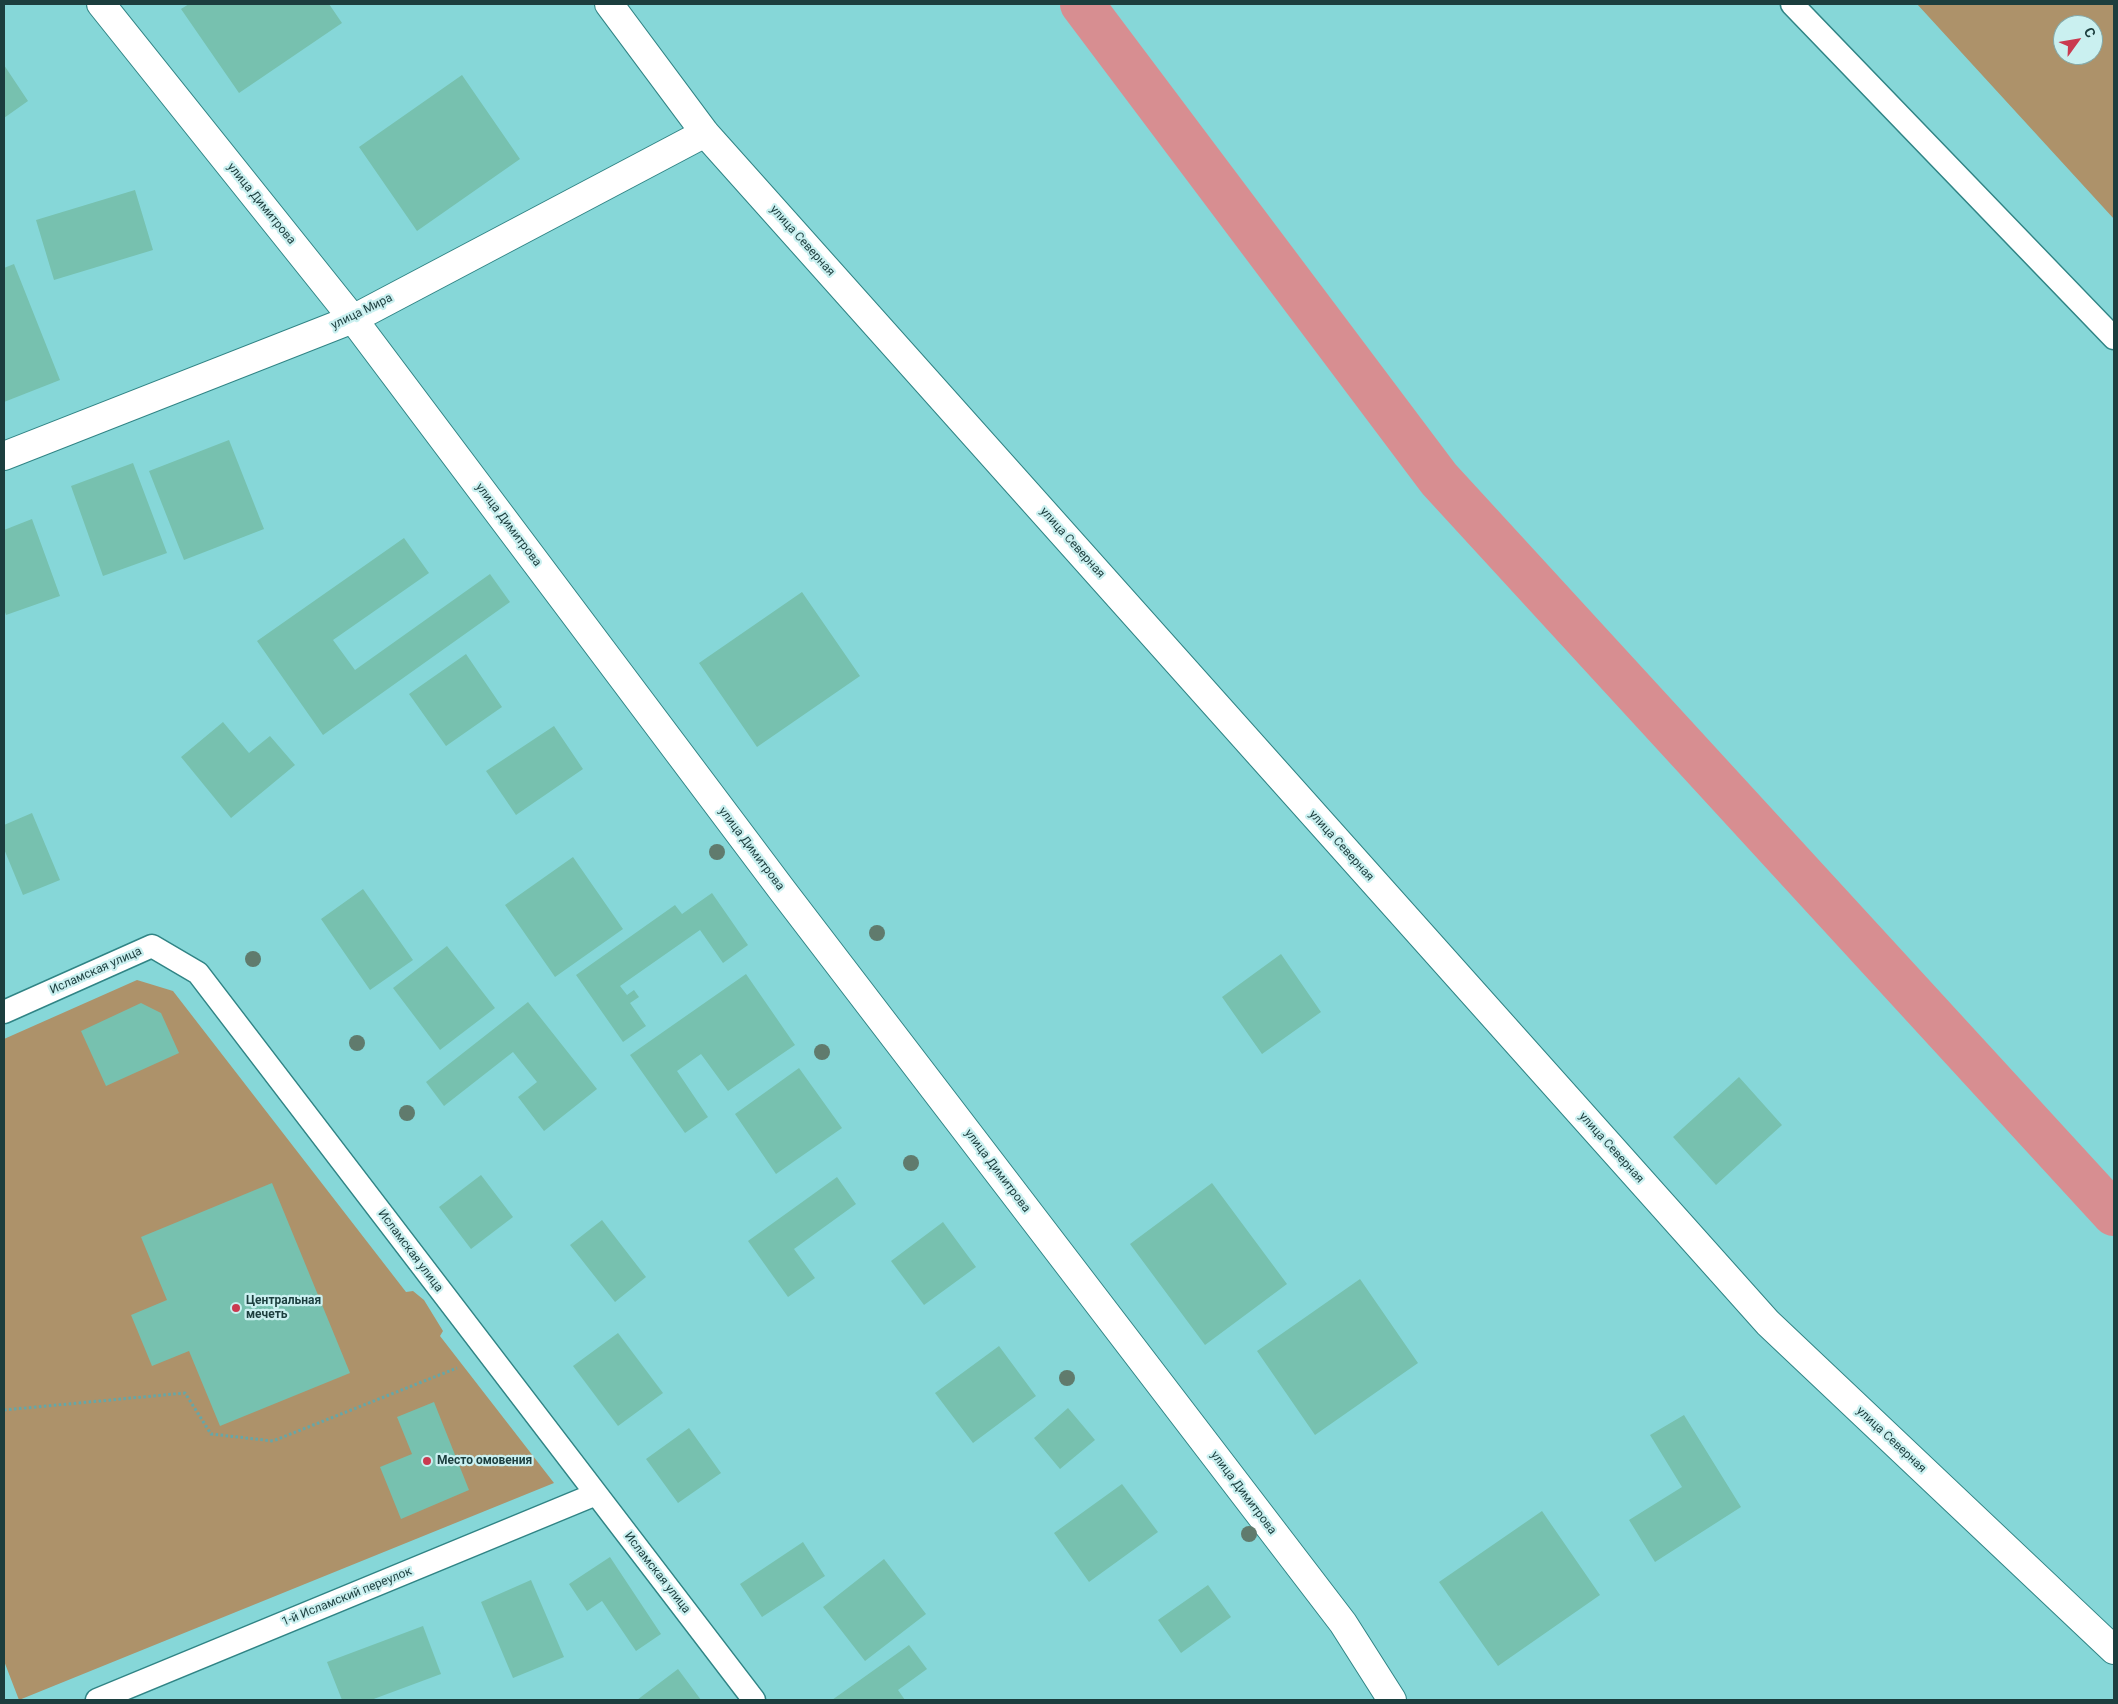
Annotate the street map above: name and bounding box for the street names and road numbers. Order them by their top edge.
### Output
street label: улица Димитрова [224,160,298,248]
street label: улица Северная [767,203,837,279]
street label: улица Мира [329,291,395,333]
street label: улица Димитрова [472,481,544,569]
street label: улица Северная [1037,505,1107,581]
street label: улица Димитрова [715,805,787,893]
street label: улица Северная [1306,808,1376,884]
street label: Исламская улица [48,944,144,998]
street label: улица Северная [1576,1110,1646,1186]
street label: улица Димитрова [961,1127,1033,1215]
street label: Исламская улица [374,1207,446,1295]
street label: улица Северная [1853,1404,1929,1476]
street label: улица Димитрова [1207,1449,1279,1537]
street label: Исламская улица [621,1530,693,1616]
street label: 1-й Исламский переулок [280,1564,414,1630]

